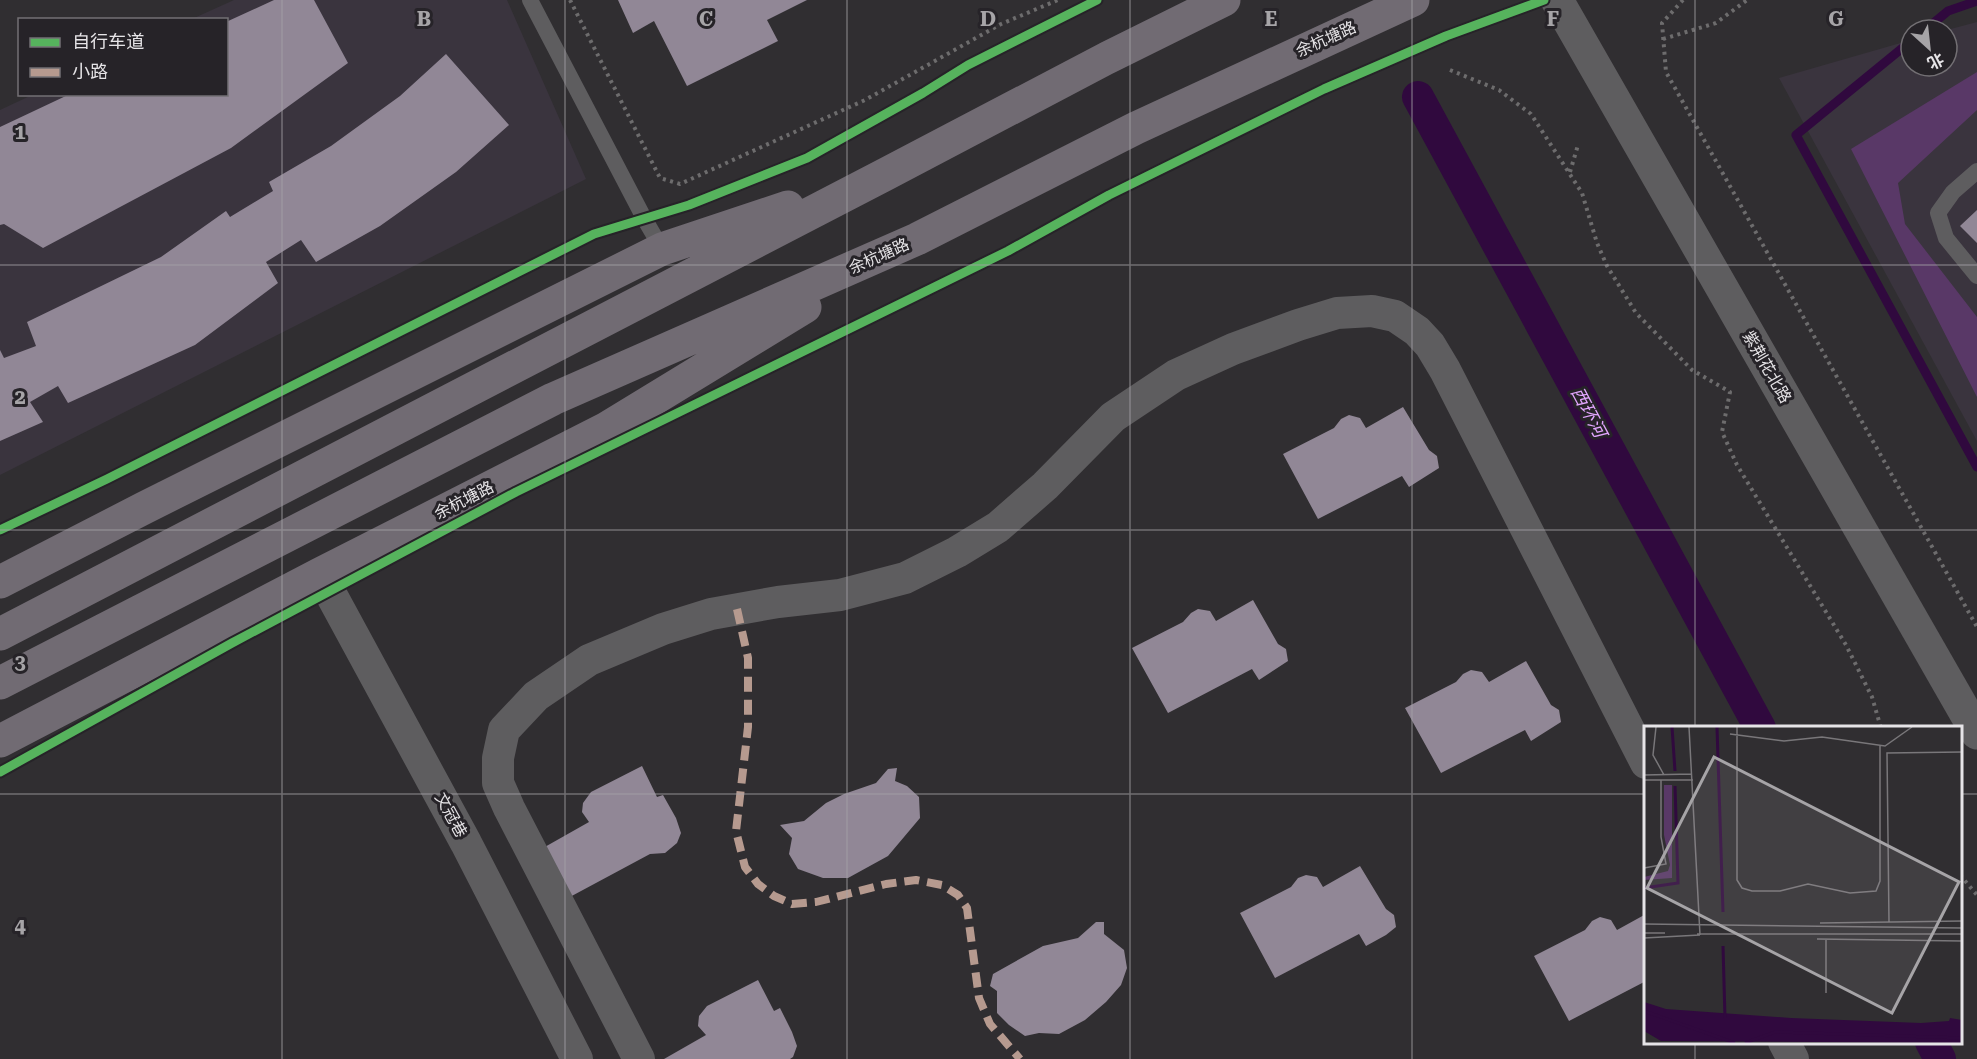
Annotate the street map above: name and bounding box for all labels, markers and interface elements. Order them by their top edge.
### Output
text: B [417,7,431,31]
text: C [699,7,713,31]
text: D [980,7,996,31]
text: E [1265,7,1278,31]
text: F [1547,7,1559,31]
text: G [1828,7,1844,31]
street label: 余杭塘路 [1293,17,1359,61]
legend [18,18,228,96]
north arrow [1899,18,1959,78]
text: 自行车道 [72,31,144,52]
text: 北 [1924,49,1947,73]
text: 小路 [72,61,108,82]
text: 1 [14,120,26,144]
street label: 余杭塘路 [846,234,912,278]
street label: 紫荆花北路 [1739,328,1795,406]
water label: 西环河 [1567,383,1612,443]
text: 2 [14,385,26,409]
street label: 余杭塘路 [431,477,497,523]
text: 3 [14,650,26,674]
inset map [1644,726,1962,1044]
street label: 文冠巷 [431,789,471,841]
text: 4 [14,914,26,938]

